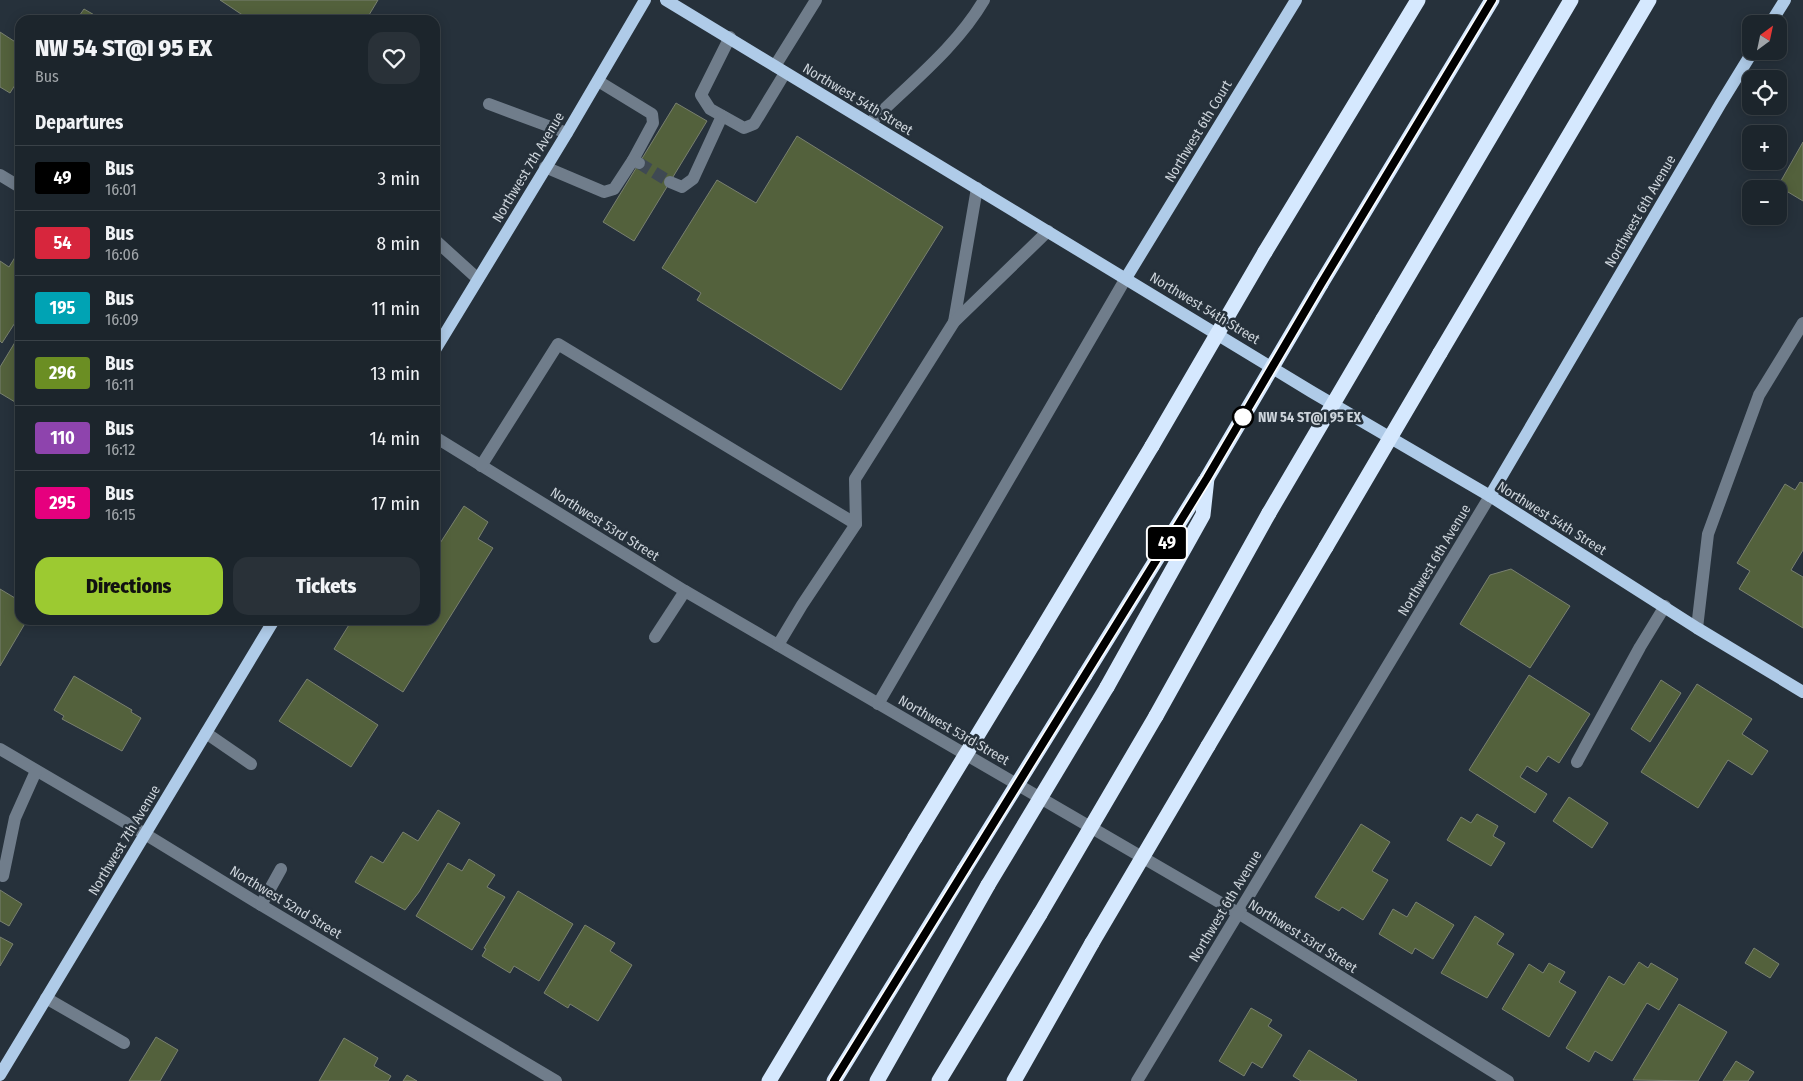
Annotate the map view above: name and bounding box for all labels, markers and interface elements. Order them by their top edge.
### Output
north arrow [1742,15,1788,60]
map controls [1742,15,1787,225]
button: heart [368,32,420,84]
text: NW 54 ST@I 95 EX [35,34,212,62]
street label: Northwest 54th Street [800,60,916,139]
text: Bus [35,67,59,86]
button: locate [1742,70,1787,115]
street label: Northwest 6th Court [1161,77,1236,185]
street label: Northwest 7th Avenue [489,109,568,225]
text: Departures [35,111,123,134]
button: + [1742,125,1787,170]
street label: Northwest 6th Avenue [1601,152,1680,270]
text: Bus [105,157,134,180]
text: 49 [53,167,72,189]
text: 3 min [378,167,420,190]
text: 16:01 [105,180,137,199]
button: − [1742,180,1787,225]
text: Bus [105,222,134,245]
text: 54 [53,232,72,254]
text: 8 min [377,232,420,255]
text: 16:06 [105,245,139,264]
street label: Northwest 54th Street [1147,269,1263,348]
text: Bus [105,287,134,310]
text: 195 [50,297,75,319]
text: 11 min [372,297,420,320]
text: 16:09 [105,310,139,329]
text: Bus [105,352,134,375]
text: 296 [49,362,76,384]
text: 13 min [370,362,420,385]
text: 16:11 [105,375,134,394]
marker: NW 54 ST@I 95 EX [1232,406,1254,428]
place label: NW 54 ST@I 95 EX [1258,409,1361,426]
text: Bus [105,417,134,440]
text: 110 [50,427,75,449]
text: 14 min [370,427,420,450]
text: 16:12 [105,440,135,459]
street label: Northwest 54th Street [1494,478,1610,559]
text: Bus [105,482,134,505]
street label: Northwest 53rd Street [547,484,663,565]
text: 295 [49,492,76,514]
text: 17 min [371,492,420,515]
street label: Northwest 6th Avenue [1394,501,1474,619]
text: 16:15 [105,505,136,524]
line badge: 49 [1144,527,1190,559]
text: 49 [1158,532,1176,554]
button: Directions [35,557,223,615]
button: Tickets [233,557,420,615]
street label: Northwest 53rd Street [895,692,1012,769]
street label: Northwest 7th Avenue [85,782,164,898]
street label: Northwest 6th Avenue [1185,847,1265,965]
street label: Northwest 52nd Street [227,862,345,943]
street label: Northwest 53rd Street [1245,896,1361,977]

